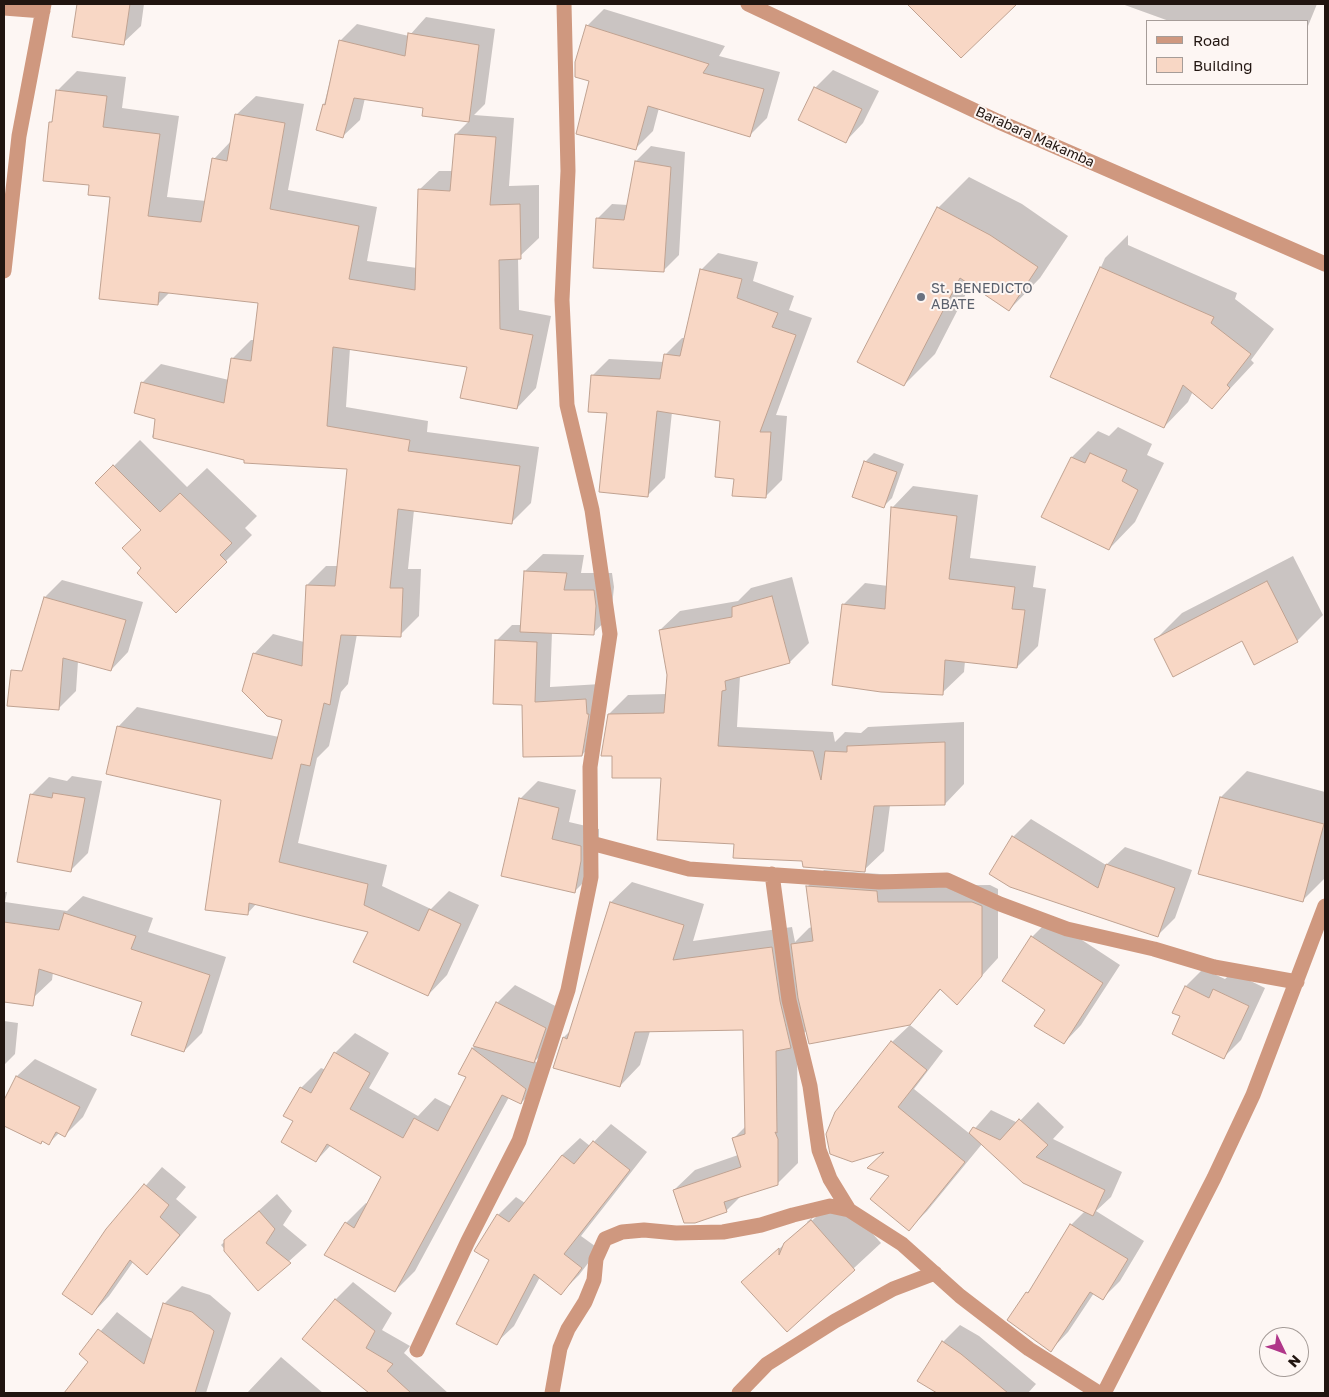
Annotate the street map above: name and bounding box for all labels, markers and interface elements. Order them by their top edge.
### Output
legend [1146,20,1309,85]
text: Road [1193,31,1230,49]
text: Building [1193,56,1253,74]
street label: Barabara Makamba [973,103,1097,171]
place label: St. BENEDICTO ABATE [931,281,1033,314]
marker: St. BENEDICTO ABATE [915,291,927,303]
north arrow [1259,1327,1309,1377]
text: N [1285,1352,1305,1371]

